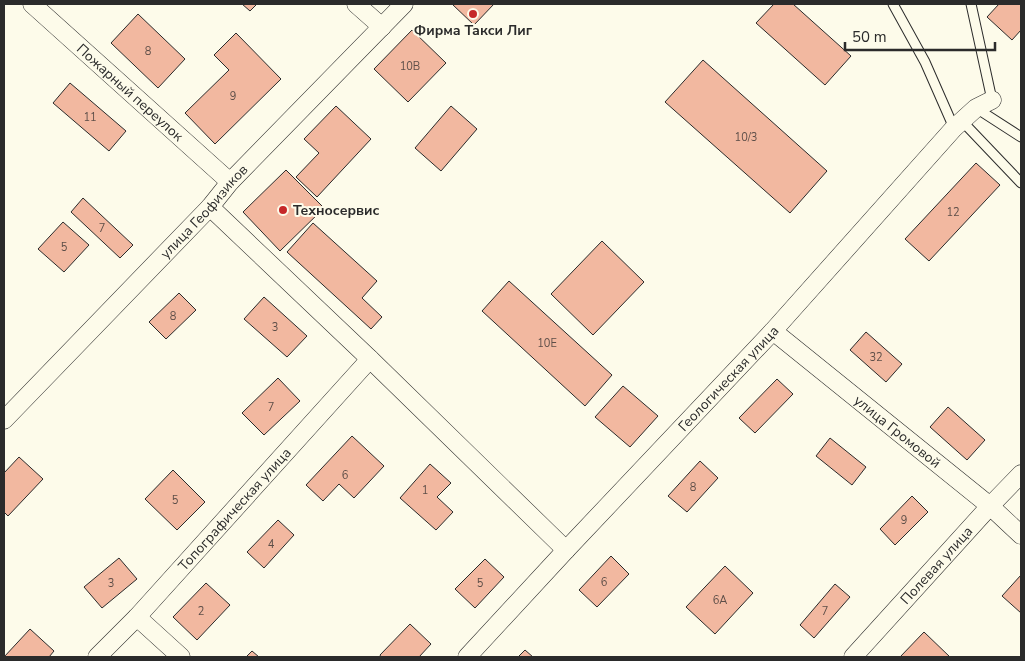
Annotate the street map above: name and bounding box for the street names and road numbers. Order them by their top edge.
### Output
street label: Пожарный переулок [72,40,188,146]
street label: улица Геофизиков [156,160,252,263]
street label: Геологическая улица [674,322,783,436]
street label: улица Громовой [850,391,945,473]
street label: Топографическая улица [174,444,295,575]
street label: Полевая улица [896,522,977,609]

